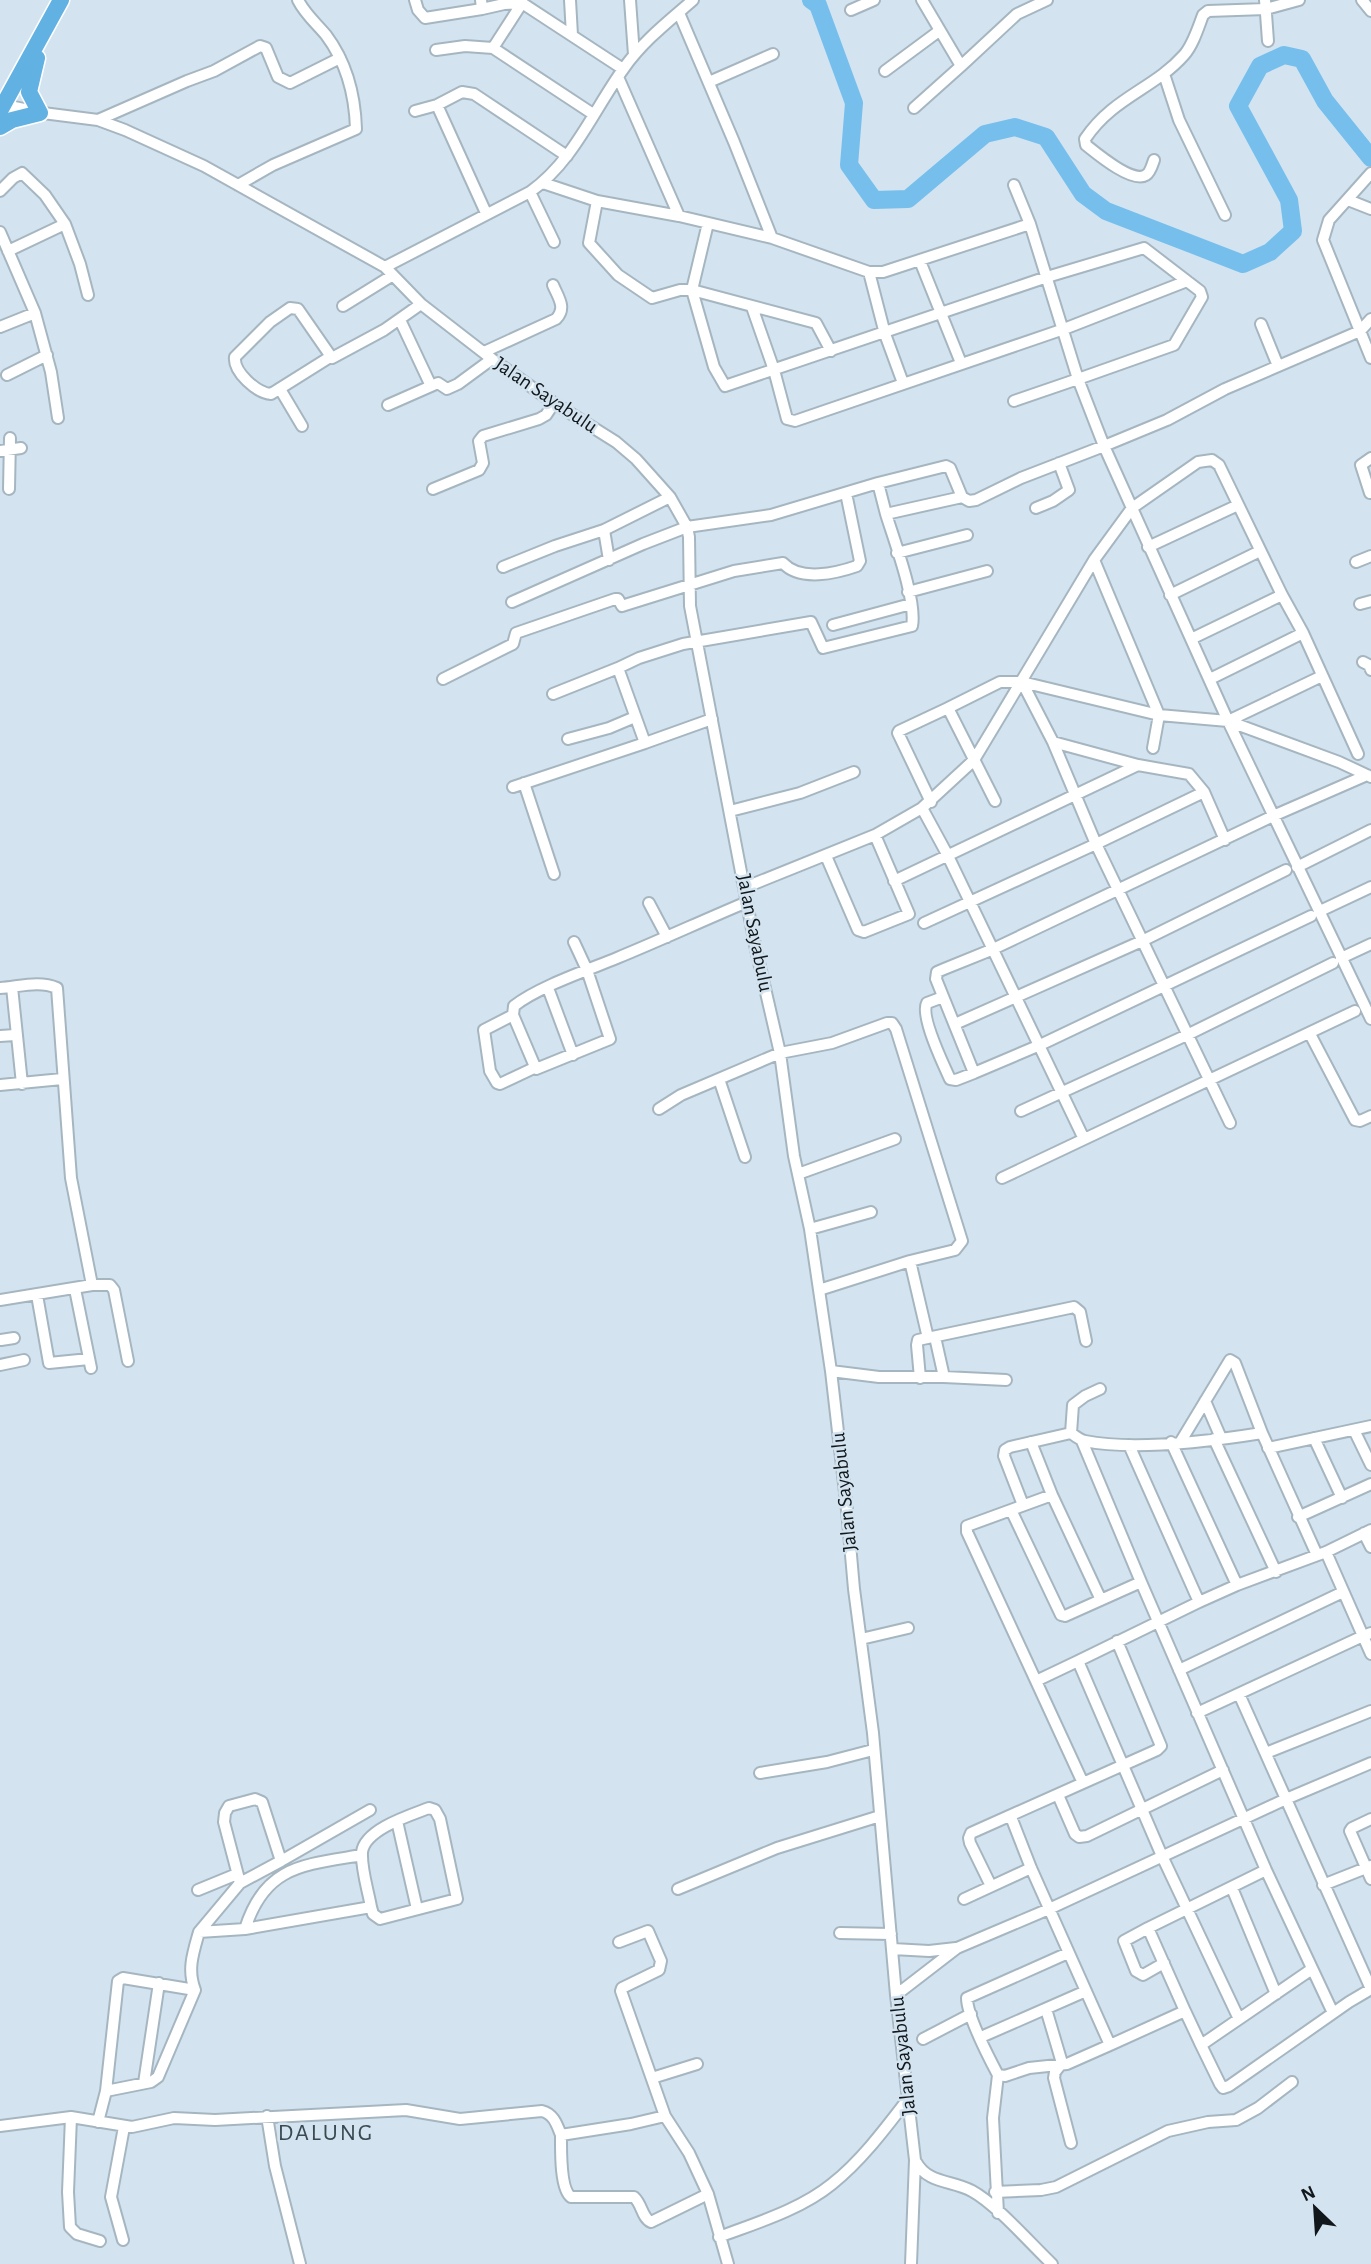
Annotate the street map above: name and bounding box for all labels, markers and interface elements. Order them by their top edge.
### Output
street label: Jalan Sayabulu [491,353,602,437]
street label: Jalan Sayabulu [733,872,777,994]
street label: Jalan Sayabulu [827,1431,861,1552]
street label: Jalan Sayabulu [886,1995,920,2116]
district label: DALUNG [278,2121,374,2145]
north arrow [1280,2173,1350,2243]
text: N [1298,2183,1318,2205]

